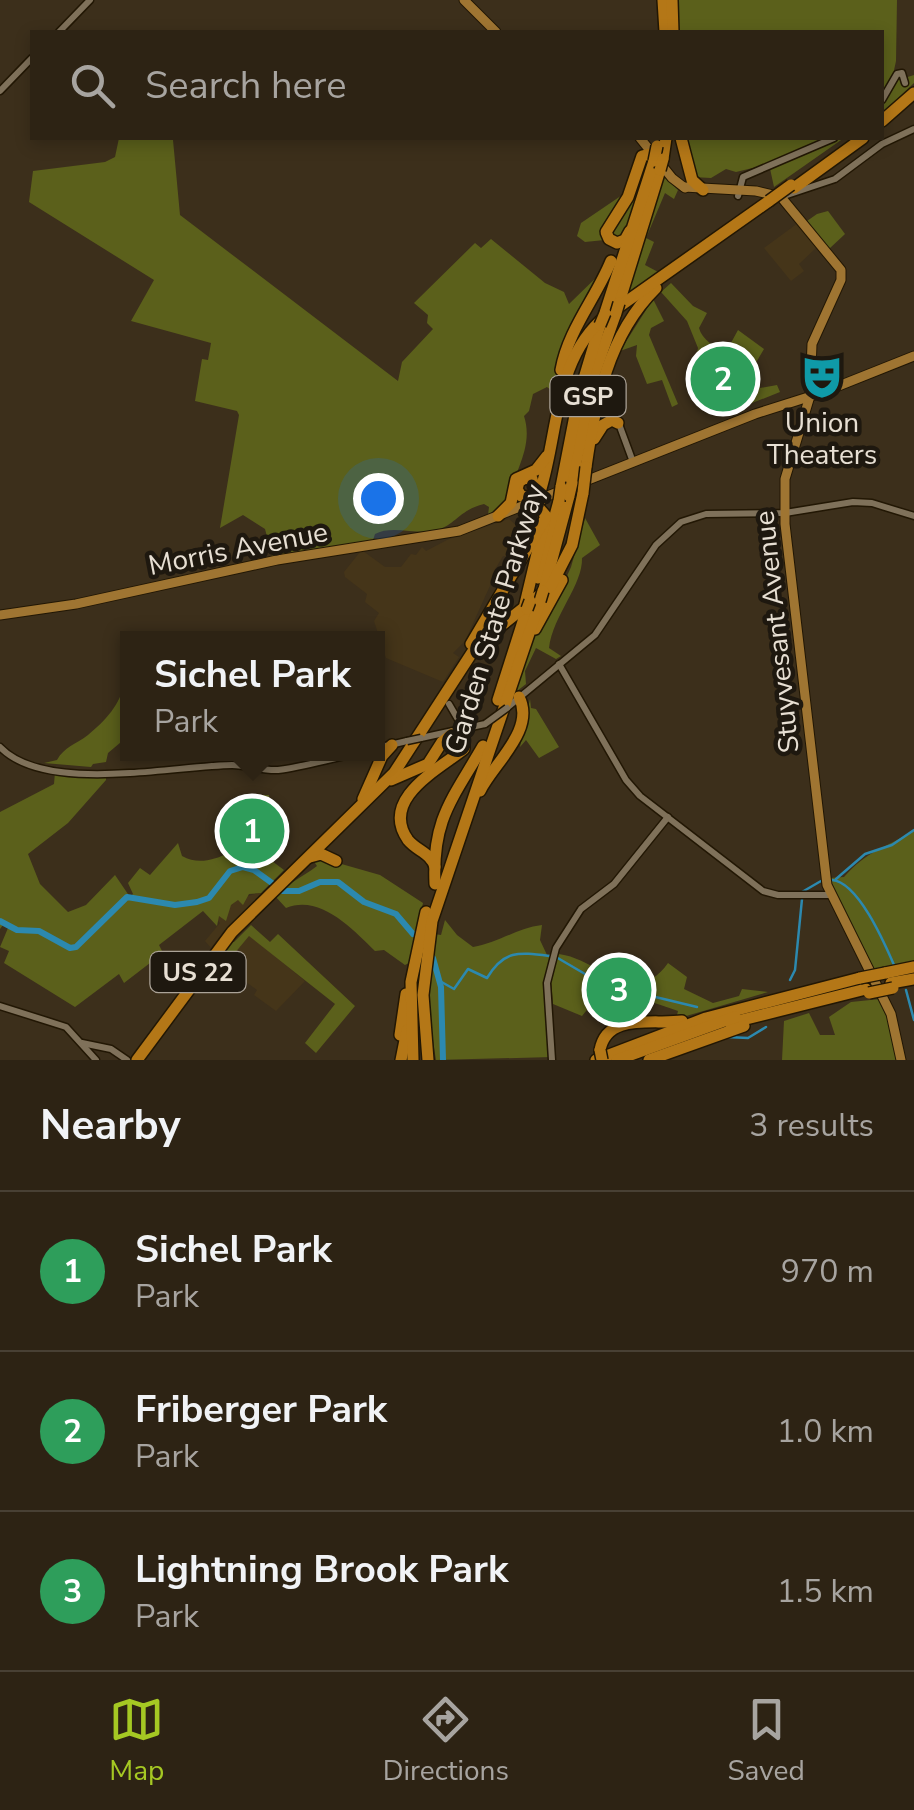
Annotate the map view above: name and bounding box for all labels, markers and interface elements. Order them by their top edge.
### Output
search box [30,30,884,140]
icon: search [65,58,120,113]
text: Search here [145,60,346,111]
pin: 2 [690,342,756,416]
theatre icon: Union Theaters [798,353,846,401]
road number: GSP [550,376,626,416]
place label: Union Theaters [767,404,877,474]
your location [353,473,404,524]
street label: Garden State Parkway [436,479,554,759]
street label: Stuyvesant Avenue [745,509,809,755]
street label: Morris Avenue [145,513,331,585]
popup [120,631,385,761]
text: Sichel Park [154,649,351,700]
text: Park [154,700,218,743]
pin: 1 [220,794,284,868]
road number: US 22 [150,952,246,992]
pin: 3 [586,952,652,1028]
text: Nearby [40,1097,181,1154]
text: 3 results [749,1104,874,1147]
text: Sichel Park [135,1224,332,1275]
text: 1 [63,1250,82,1293]
text: 970 m [781,1250,874,1293]
text: Park [135,1275,199,1318]
text: Friberger Park [135,1384,387,1435]
text: 2 [63,1410,82,1453]
text: 1.0 km [777,1410,874,1453]
text: Park [135,1435,199,1478]
text: Lightning Brook Park [135,1544,508,1595]
text: 3 [63,1570,82,1613]
text: 1.5 km [777,1570,874,1613]
text: Park [135,1595,199,1638]
tab: Map [109,1692,164,1790]
tab: Directions [383,1692,509,1790]
tab: Saved [727,1692,805,1790]

